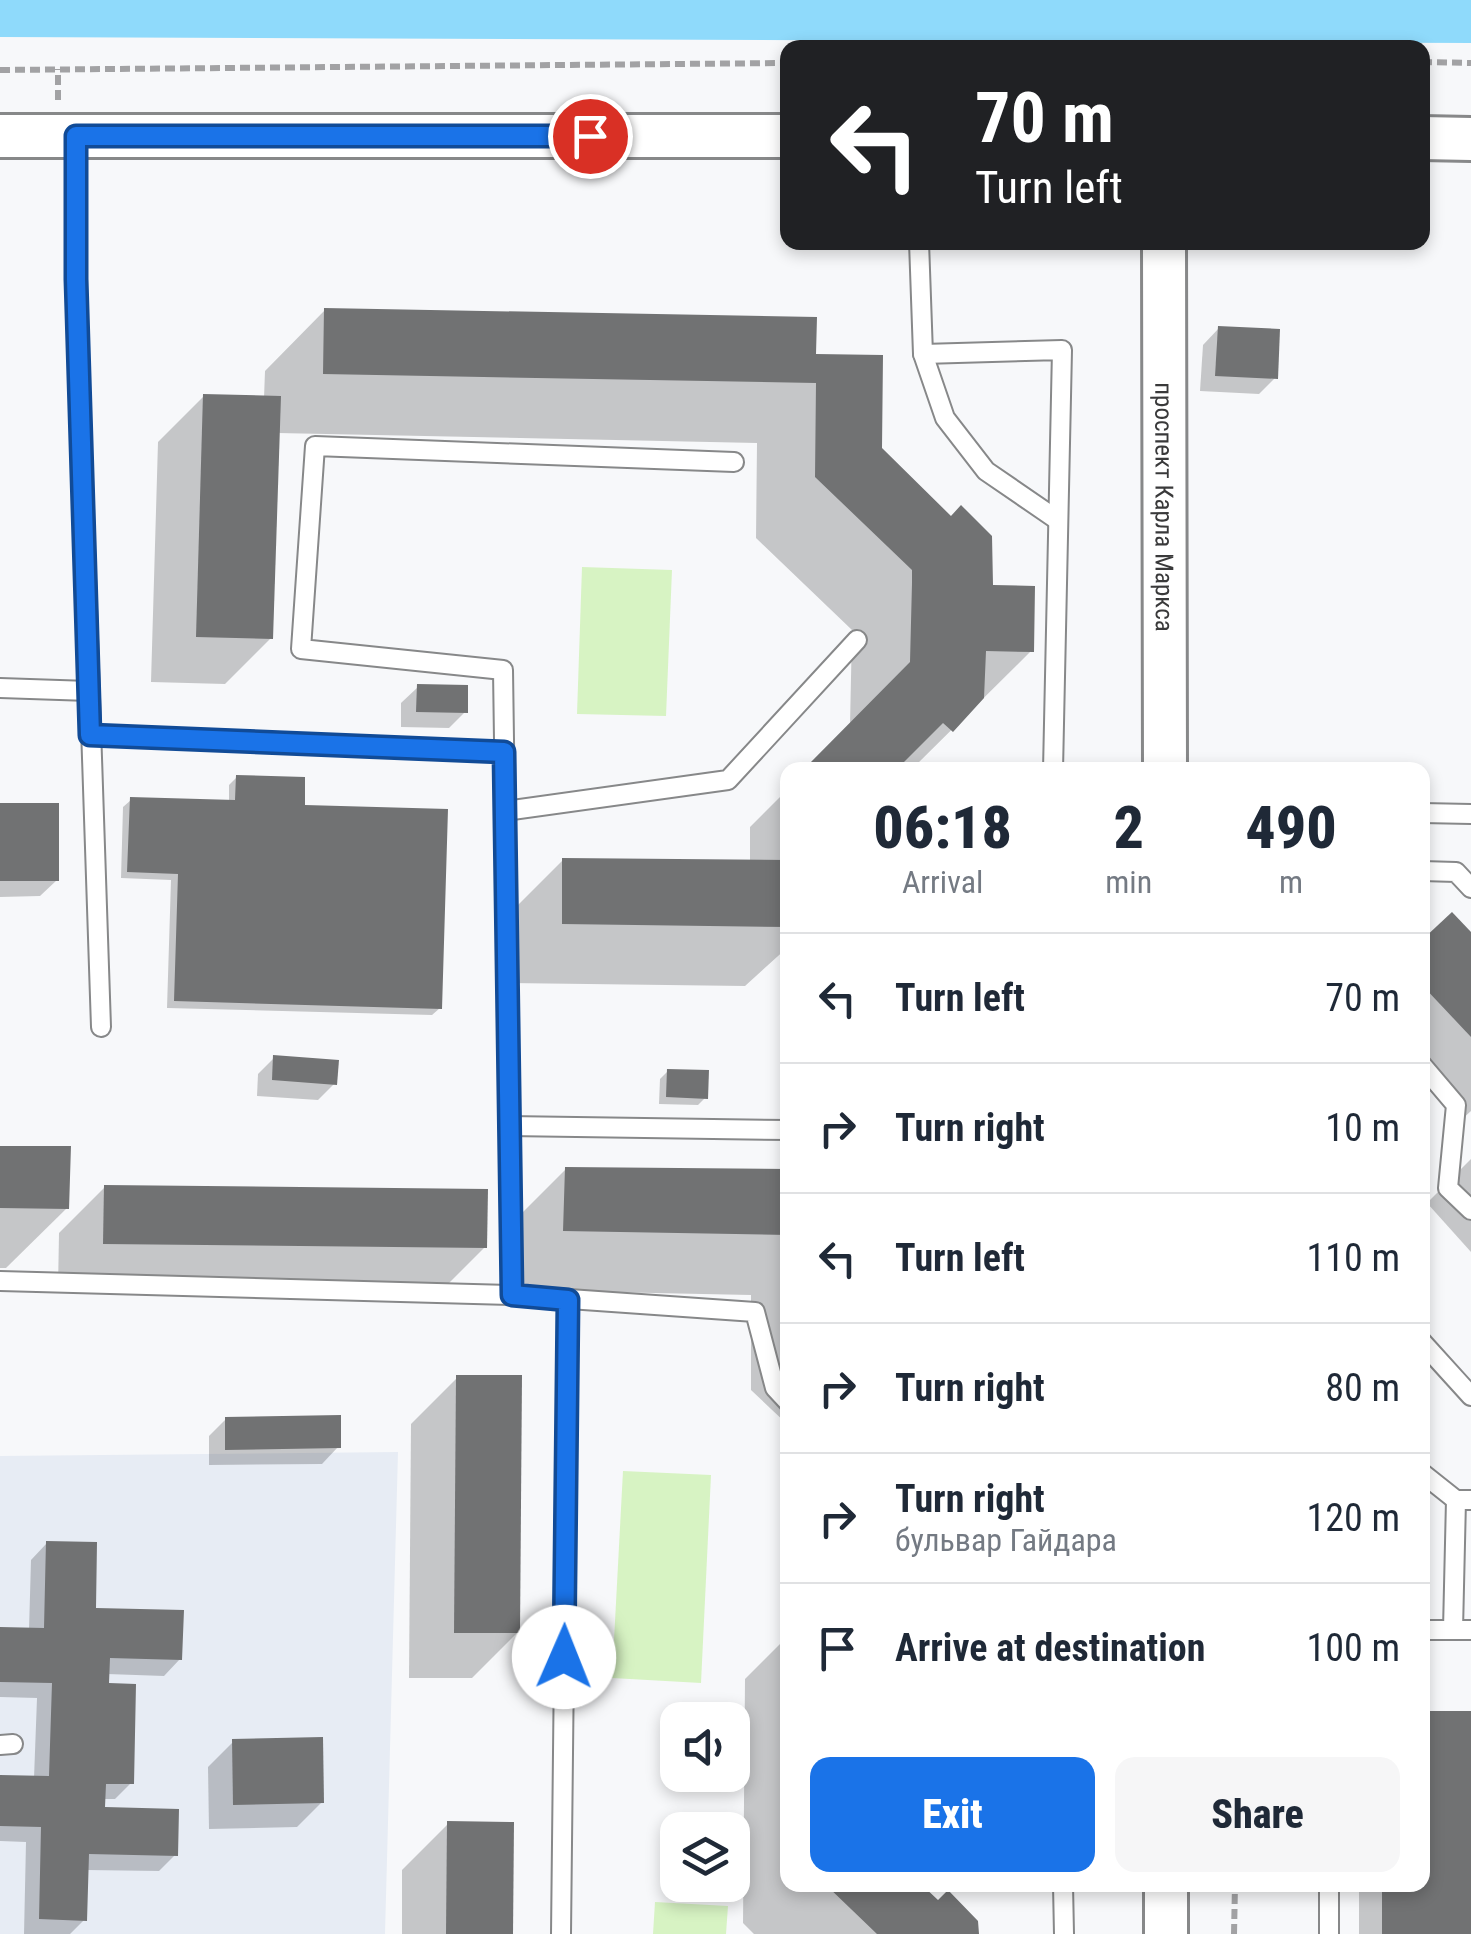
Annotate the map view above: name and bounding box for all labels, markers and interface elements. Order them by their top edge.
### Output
text: 70 m [975,77,1114,159]
icon: left [810,80,940,210]
pin [548,94,633,179]
icon: arrive [563,109,618,164]
text: Turn left [975,161,1123,214]
street label: проспект Карла Маркса [1149,382,1179,632]
text: 06:18 [873,792,1012,863]
text: 2 [1113,792,1144,863]
text: 490 [1245,792,1337,863]
text: Arrival [902,863,983,901]
text: min [1105,863,1152,901]
text: m [1279,863,1303,901]
icon: left [810,971,865,1026]
text: Turn left [895,976,1025,1020]
text: 70 m [1325,976,1400,1020]
icon: right [810,1101,865,1156]
text: Turn right [895,1106,1045,1150]
text: 10 m [1325,1106,1400,1150]
icon: left [810,1231,865,1286]
text: Turn left [895,1236,1025,1280]
text: 110 m [1306,1236,1400,1280]
icon: right [810,1361,865,1416]
text: Turn right [895,1366,1045,1410]
text: 80 m [1325,1366,1400,1410]
text: Turn right [895,1477,1045,1521]
icon: right [810,1491,865,1546]
text: 120 m [1306,1496,1400,1540]
text: бульвар Гайдара [895,1521,1117,1559]
position arrow [512,1605,616,1709]
icon: arrive [810,1621,865,1676]
text: Arrive at destination [895,1626,1205,1670]
text: 100 m [1306,1626,1400,1670]
map controls [660,1702,750,1902]
button: sound [660,1702,750,1792]
button: Exit [810,1757,1095,1872]
button: Share [1115,1757,1400,1872]
button: layers [660,1812,750,1902]

